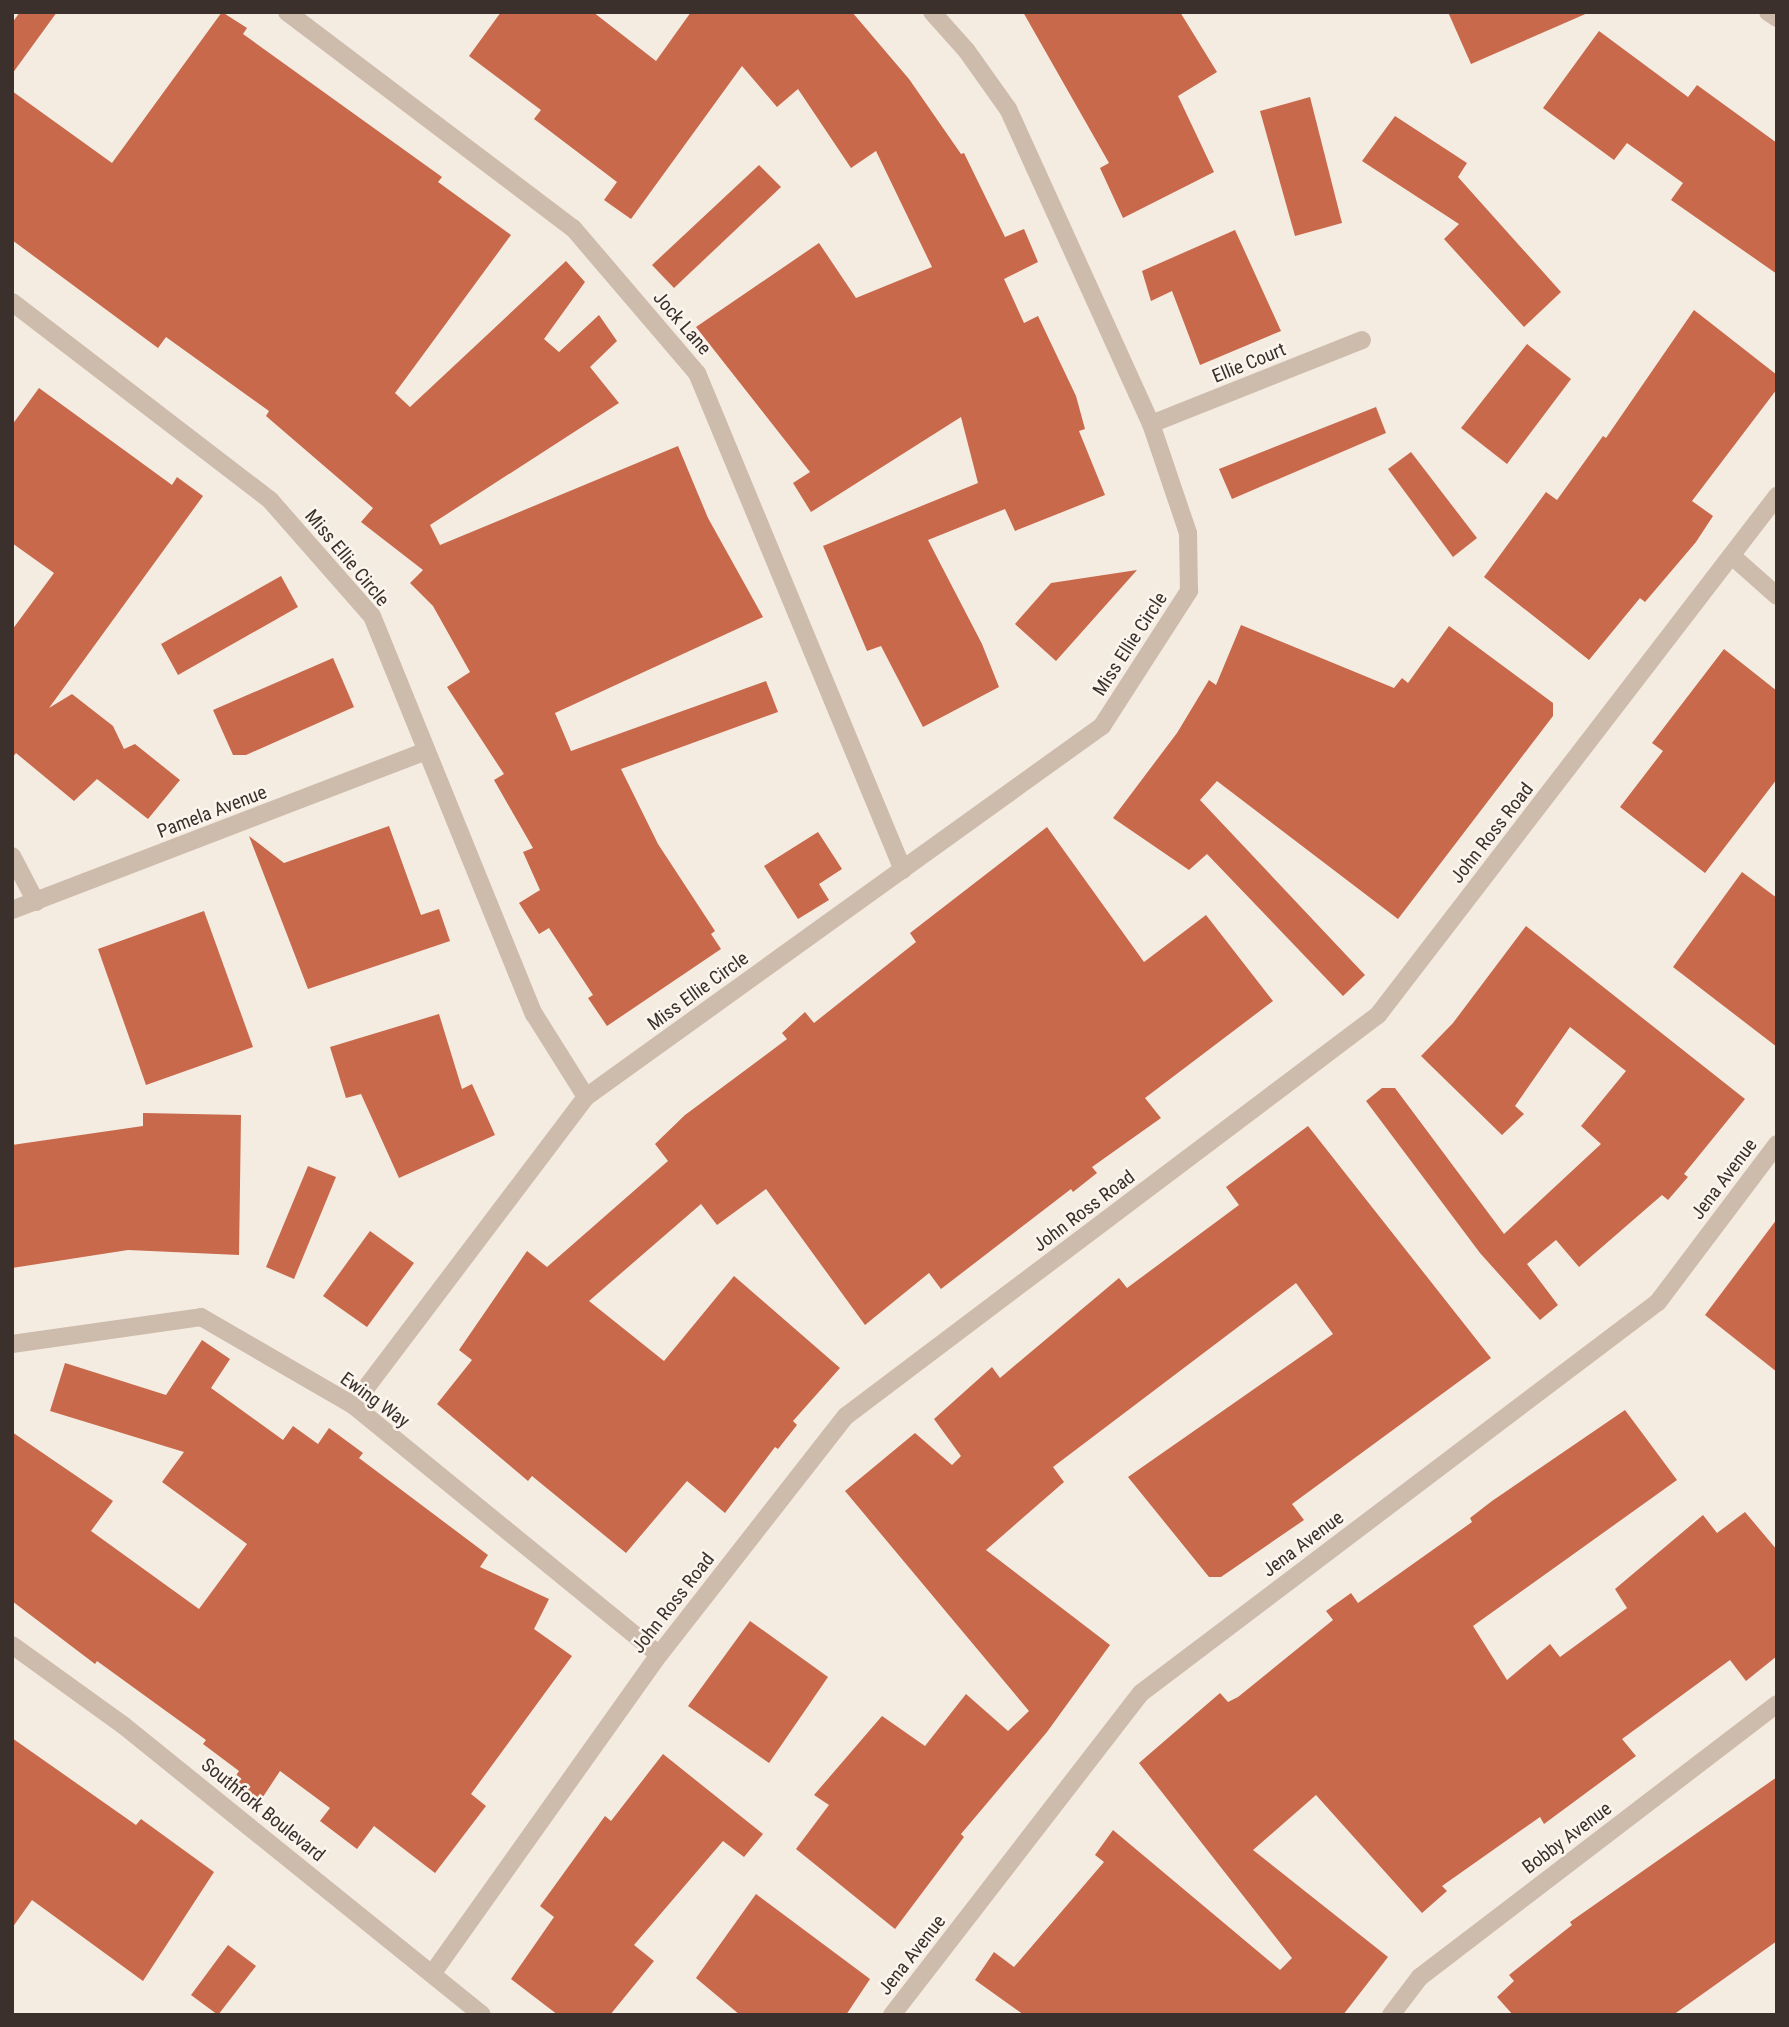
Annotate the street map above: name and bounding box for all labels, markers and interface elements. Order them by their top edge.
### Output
street label: Jock Lane [648,287,716,359]
street label: Ellie Court [1209,338,1289,388]
street label: Miss Ellie Circle [300,505,394,611]
street label: Miss Ellie Circle [1088,588,1172,700]
street label: John Ross Road [1446,778,1538,888]
street label: Pamela Avenue [154,781,270,843]
street label: Miss Ellie Circle [643,947,753,1035]
street label: Jena Avenue [1686,1134,1762,1224]
street label: John Ross Road [1029,1166,1139,1256]
street label: Ewing Way [336,1367,414,1433]
street label: Jena Avenue [1258,1506,1348,1582]
street label: John Ross Road [627,1548,719,1658]
street label: Southfork Boulevard [197,1753,329,1867]
street label: Bobby Avenue [1518,1797,1616,1879]
street label: Jena Avenue [874,1910,950,2000]

